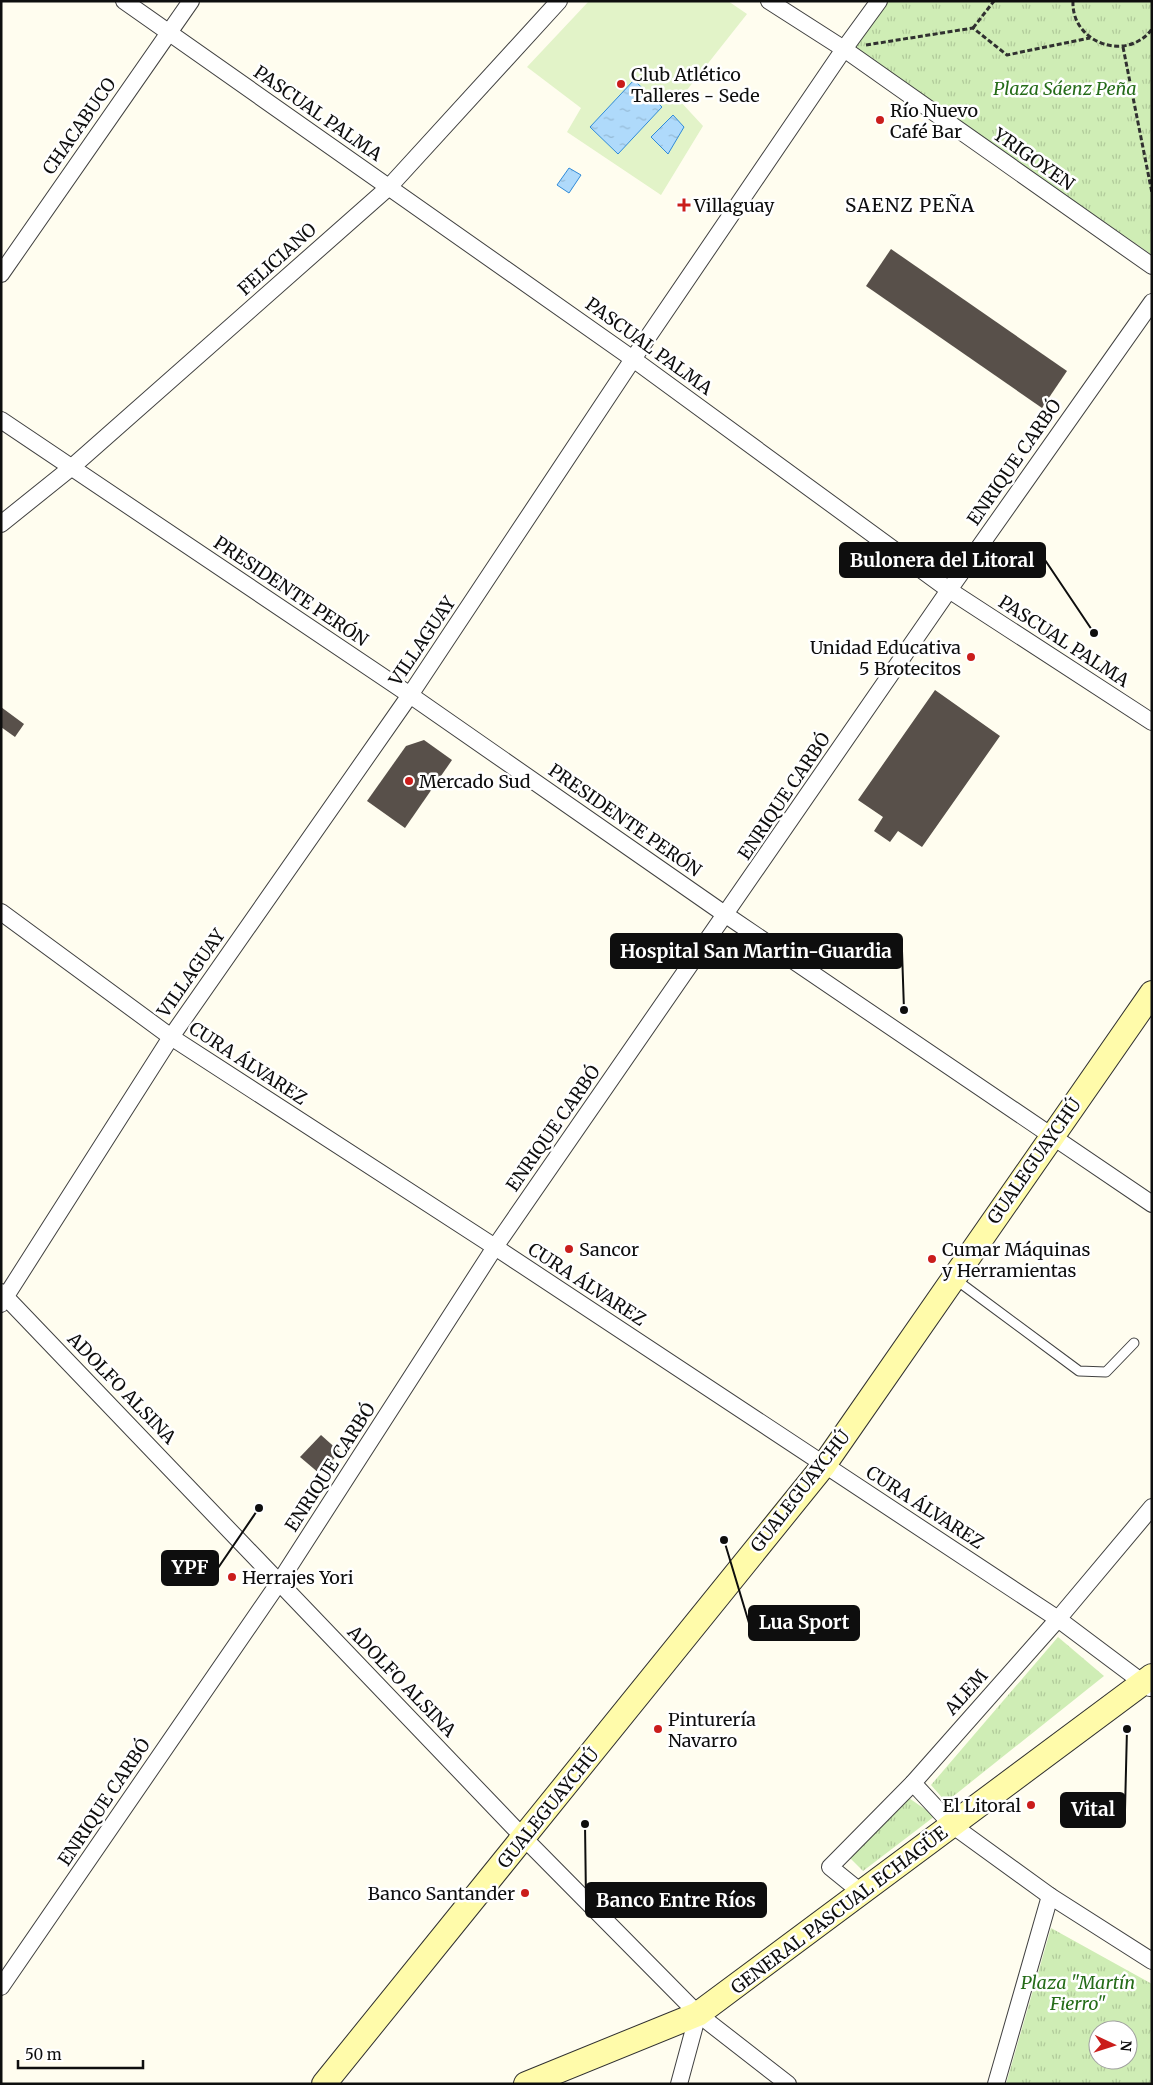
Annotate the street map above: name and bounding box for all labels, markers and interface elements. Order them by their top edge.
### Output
street label: PASCUAL PALMA [249,60,387,166]
place label: Club Atlético Talleres - Sede [631,63,760,107]
street label: CHACABUCO [37,73,121,179]
park label: Plaza Sáenz Peña [993,77,1137,100]
marker: Club Atlético Talleres - Sede [615,78,627,90]
place label: Río Nuevo Café Bar [890,99,978,143]
marker: Río Nuevo Café Bar [874,114,886,126]
street label: YRIGOYEN [988,122,1079,195]
district label: SAENZ PEÑA [845,193,975,217]
place label: Villaguay [693,194,775,217]
marker: Villaguay [678,199,690,211]
street label: FELICIANO [233,218,321,300]
street label: PASCUAL PALMA [581,292,717,400]
street label: ENRIQUE CARBÓ [962,394,1066,530]
street label: PRESIDENTE PERÓN [209,531,373,651]
callout: Bulonera del Litoral [840,543,1045,577]
text: Bulonera del Litoral [850,548,1034,572]
street label: PASCUAL PALMA [994,590,1134,692]
street label: VILLAGUAY [383,592,460,691]
place label: Unidad Educativa 5 Brotecitos [810,636,961,680]
marker: Unidad Educativa 5 Brotecitos [965,651,977,663]
street label: ENRIQUE CARBÓ [733,728,835,864]
street label: PRESIDENTE PERÓN [544,759,706,882]
place label: Mercado Sud [419,770,531,793]
marker: Mercado Sud [403,775,415,787]
street label: VILLAGUAY [152,924,230,1022]
callout: Hospital San Martin-Guardia [611,934,902,968]
text: Hospital San Martin-Guardia [620,939,892,963]
street label: CURA ÁLVAREZ [185,1016,311,1110]
street label: ENRIQUE CARBÓ [501,1060,605,1196]
street label: GUALEGUAYCHÚ [982,1093,1086,1228]
street label: CURA ÁLVAREZ [524,1237,650,1331]
place label: Sancor [579,1238,639,1261]
place label: Cumar Máquinas y Herramientas [942,1238,1090,1282]
marker: Sancor [563,1243,575,1255]
marker: Cumar Máquinas y Herramientas [926,1253,938,1265]
street label: ADOLFO ALSINA [62,1327,181,1449]
street label: ENRIQUE CARBÓ [280,1398,380,1536]
street label: GUALEGUAYCHÚ [745,1425,855,1557]
street label: CURA ÁLVAREZ [862,1460,988,1554]
callout: YPF [162,1551,218,1585]
text: YPF [171,1555,208,1579]
place label: Herrajes Yori [242,1566,354,1589]
marker: Herrajes Yori [226,1571,238,1583]
callout: Lua Sport [749,1606,859,1640]
text: Lua Sport [759,1610,850,1634]
street label: ADOLFO ALSINA [342,1620,461,1742]
street label: ALEM [939,1664,992,1720]
place label: Pinturería Navarro [668,1708,756,1752]
marker: Pinturería Navarro [652,1723,664,1735]
street label: ENRIQUE CARBÓ [53,1734,155,1870]
street label: GUALEGUAYCHÚ [492,1743,604,1873]
callout: Vital [1061,1793,1125,1827]
place label: El Litoral [943,1794,1021,1817]
text: Vital [1070,1797,1115,1821]
marker: El Litoral [1025,1799,1037,1811]
street label: GENERAL PASCUAL ECHAGÜE [726,1821,952,1999]
place label: Banco Santander [368,1882,515,1905]
callout: Banco Entre Ríos [586,1883,766,1917]
marker: Banco Santander [519,1887,531,1899]
text: Banco Entre Ríos [596,1888,756,1912]
park label: Plaza "Martín Fierro" [1021,1971,1135,2015]
north arrow [1088,2020,1138,2070]
scale bar [18,2038,142,2070]
text: N [1117,2040,1135,2052]
text: 50 m [25,2045,62,2064]

